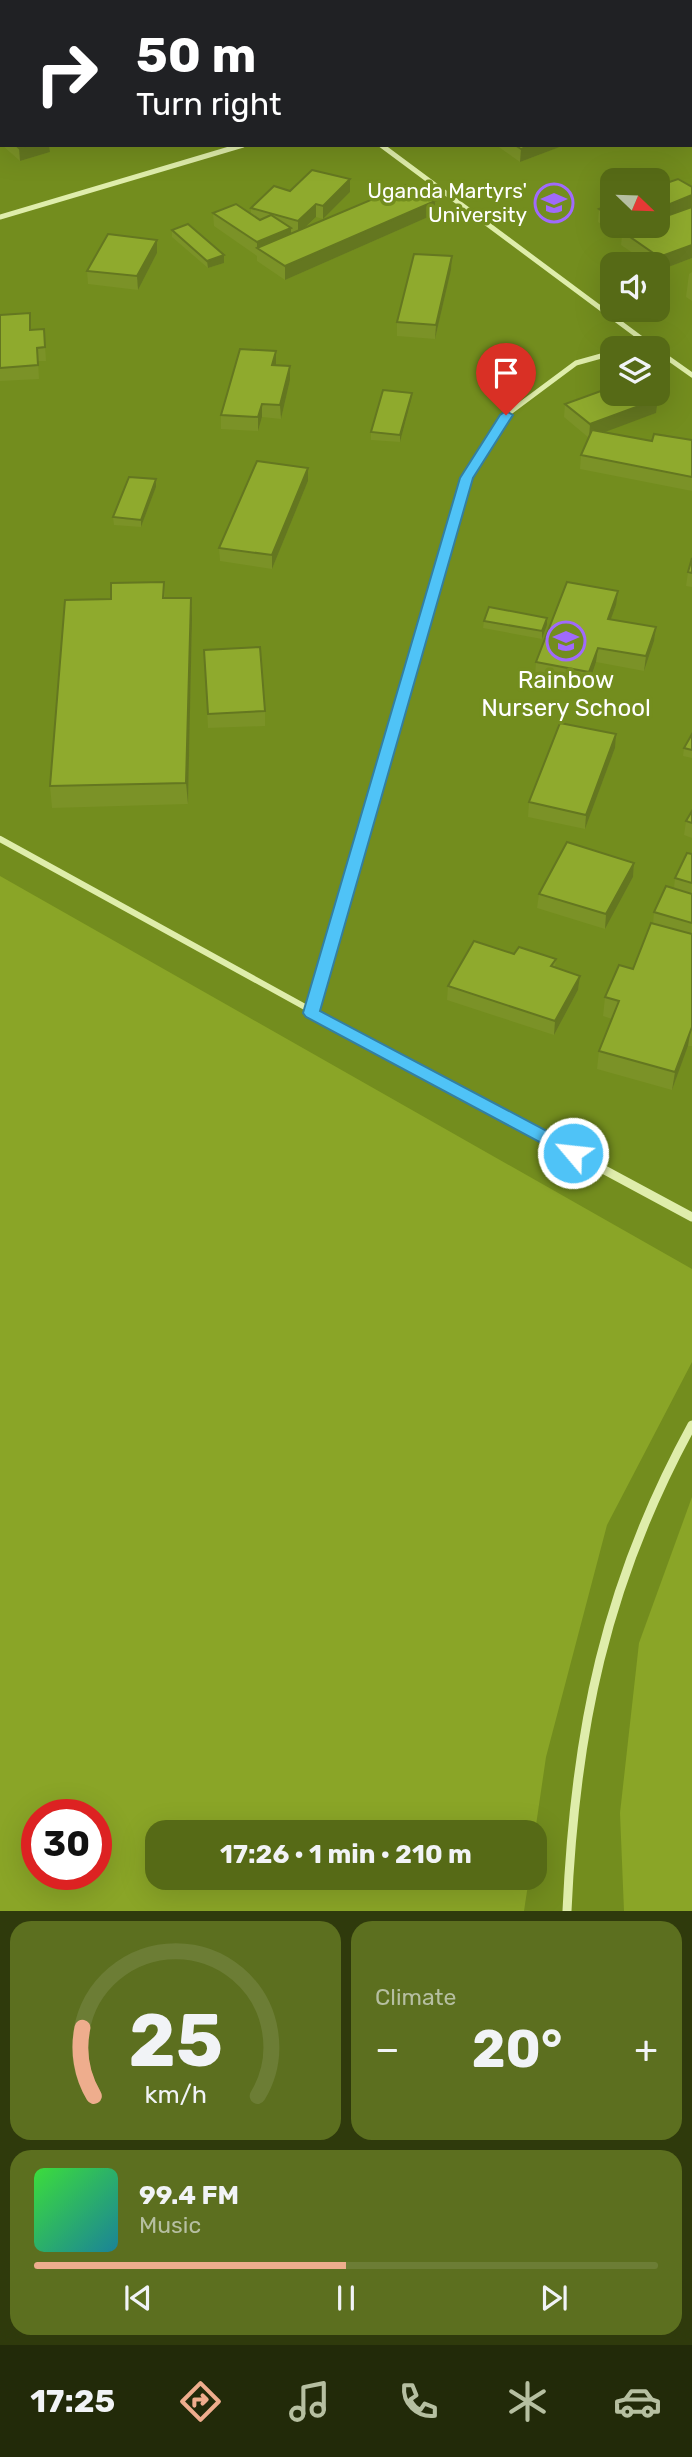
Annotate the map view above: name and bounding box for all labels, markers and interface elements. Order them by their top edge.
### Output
text: 50 m [136,26,256,84]
icon: right [21,28,112,119]
text: Turn right [136,85,281,123]
north arrow [600,168,670,238]
map controls [600,168,670,406]
place label: Uganda Martyrs' University [367,178,527,227]
school or university icon: Uganda Martyrs' University [533,182,575,224]
button: sound [600,252,670,322]
button: layers [600,336,670,406]
pin [476,343,536,415]
icon: arrive [487,354,525,392]
school or university icon: Rainbow Nursery School [545,620,587,662]
place label: Rainbow Nursery School [481,666,651,722]
position arrow [536,1116,610,1190]
speed limit sign: 30 [21,1799,112,1890]
text: 17:26 · 1 min · 210 m [220,1839,472,1870]
text: Climate [375,1983,456,2011]
text: 25 [128,1999,223,2085]
text: 20° [472,2018,562,2080]
text: − [375,2026,400,2072]
text: + [634,2026,658,2072]
text: km/h [144,2080,207,2109]
text: 99.4 FM [139,2180,239,2211]
text: Music [139,2211,201,2239]
icon: previous [119,2279,157,2317]
icon: pause [327,2279,365,2317]
icon: next [535,2279,573,2317]
icon: directions [176,2377,225,2426]
icon: music [285,2377,334,2426]
icon: phone [394,2377,443,2426]
icon: climate [503,2377,552,2426]
icon: car [613,2377,662,2426]
text: 17:25 [30,2382,115,2420]

